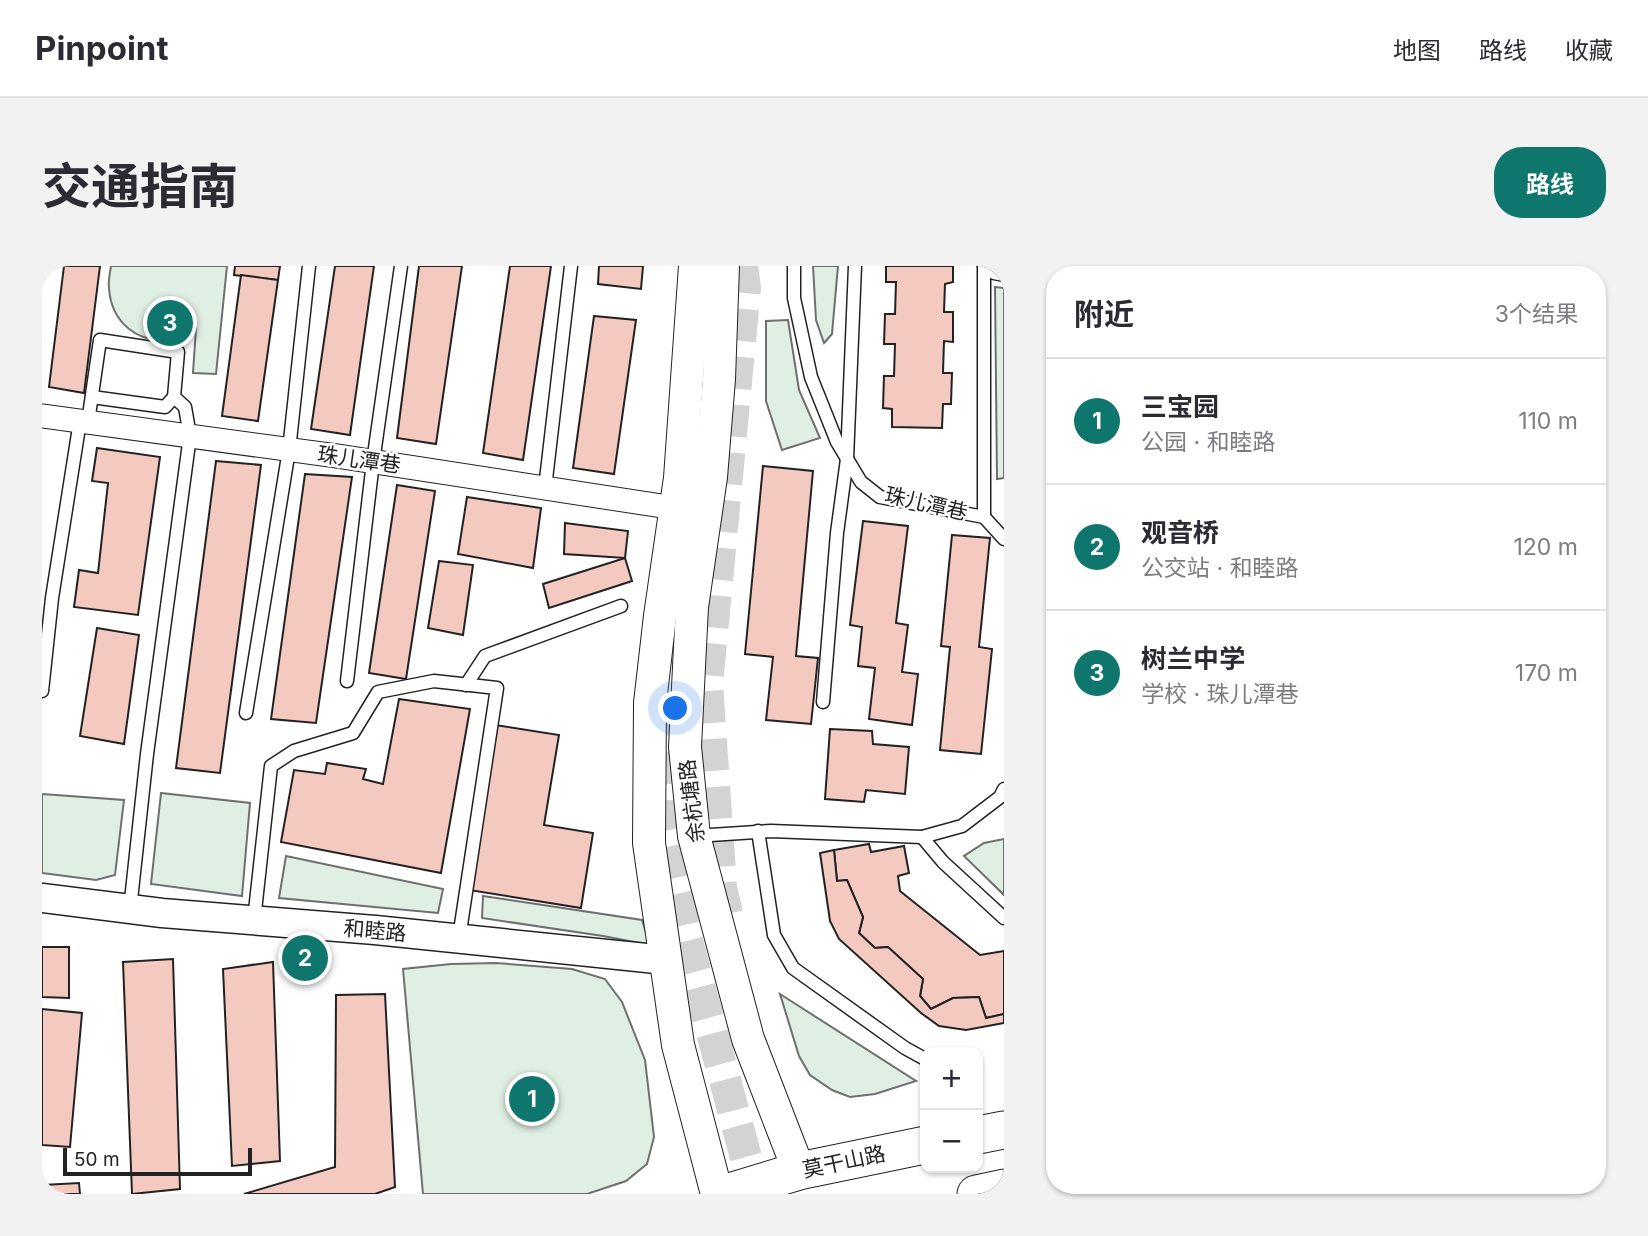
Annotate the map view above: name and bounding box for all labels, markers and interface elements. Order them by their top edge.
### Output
text: Pinpoint [35,28,168,68]
text: 地图 [1393,36,1441,65]
text: 路线 [1479,36,1527,65]
text: 收藏 [1565,36,1613,65]
button: 路线 [1494,147,1606,218]
text: 交通指南 [42,157,238,216]
text: 附近 [1074,296,1134,332]
pin: 3 [147,297,193,349]
text: 3个结果 [1495,300,1578,328]
text: 三宝园 [1141,391,1219,422]
text: 1 [1092,407,1102,435]
text: 110 m [1518,407,1578,435]
text: 公园 · 和睦路 [1141,428,1276,456]
street label: 珠儿潭巷 [316,441,402,478]
street label: 珠儿潭巷 [882,482,970,525]
text: 观音桥 [1141,517,1219,548]
text: 2 [1090,533,1104,561]
text: 120 m [1513,533,1578,561]
text: 公交站 · 和睦路 [1141,554,1299,582]
text: 树兰中学 [1141,643,1245,674]
text: 3 [1090,659,1104,687]
text: 170 m [1515,659,1578,687]
text: 学校 · 珠儿潭巷 [1141,680,1299,708]
your location [658,691,692,725]
street label: 余杭塘路 [674,758,709,844]
street label: 和睦路 [343,915,408,946]
pin: 2 [282,932,328,984]
map controls [920,1047,983,1173]
button: + [920,1047,983,1110]
pin: 1 [509,1073,555,1125]
button: − [920,1110,983,1173]
street label: 莫干山路 [800,1141,888,1182]
scale bar [63,1145,252,1177]
text: 50 m [74,1148,120,1171]

